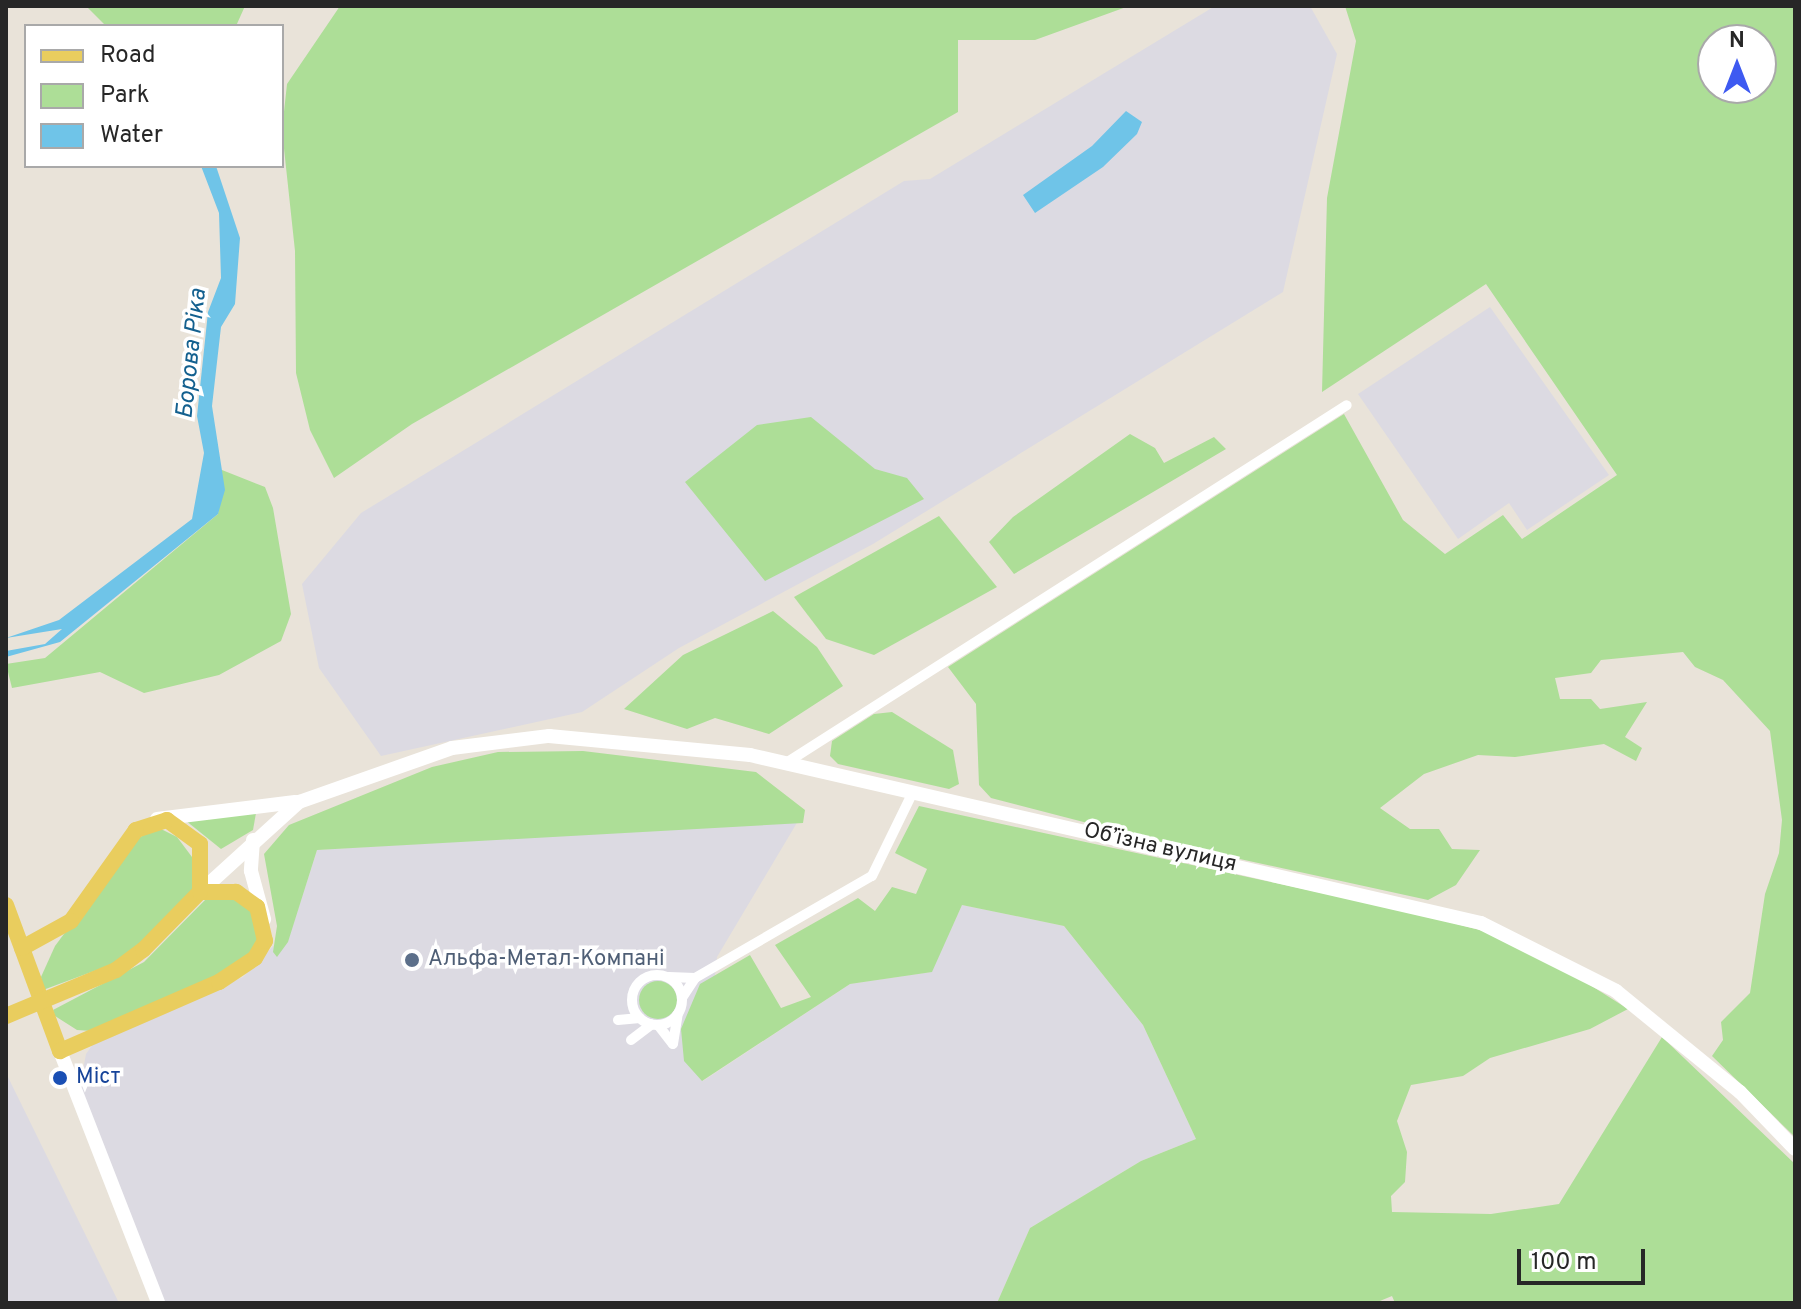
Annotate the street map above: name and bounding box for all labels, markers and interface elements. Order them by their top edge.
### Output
legend [24,24,284,168]
north arrow [1697,24,1777,104]
text: N [1729,28,1745,55]
text: Road [100,41,156,71]
text: Park [100,81,150,111]
text: Water [100,121,163,151]
water label: Борова Ріка [172,287,214,421]
street label: Об’їзна вулиця [1081,818,1239,878]
place label: Альфа-Метал-Компані [428,947,665,973]
marker: Альфа-Метал-Компані [403,951,421,969]
place label: Міст [76,1065,121,1091]
marker: Міст [51,1069,69,1087]
scale bar [1521,1233,1649,1283]
text: 100 m [1531,1248,1597,1278]

